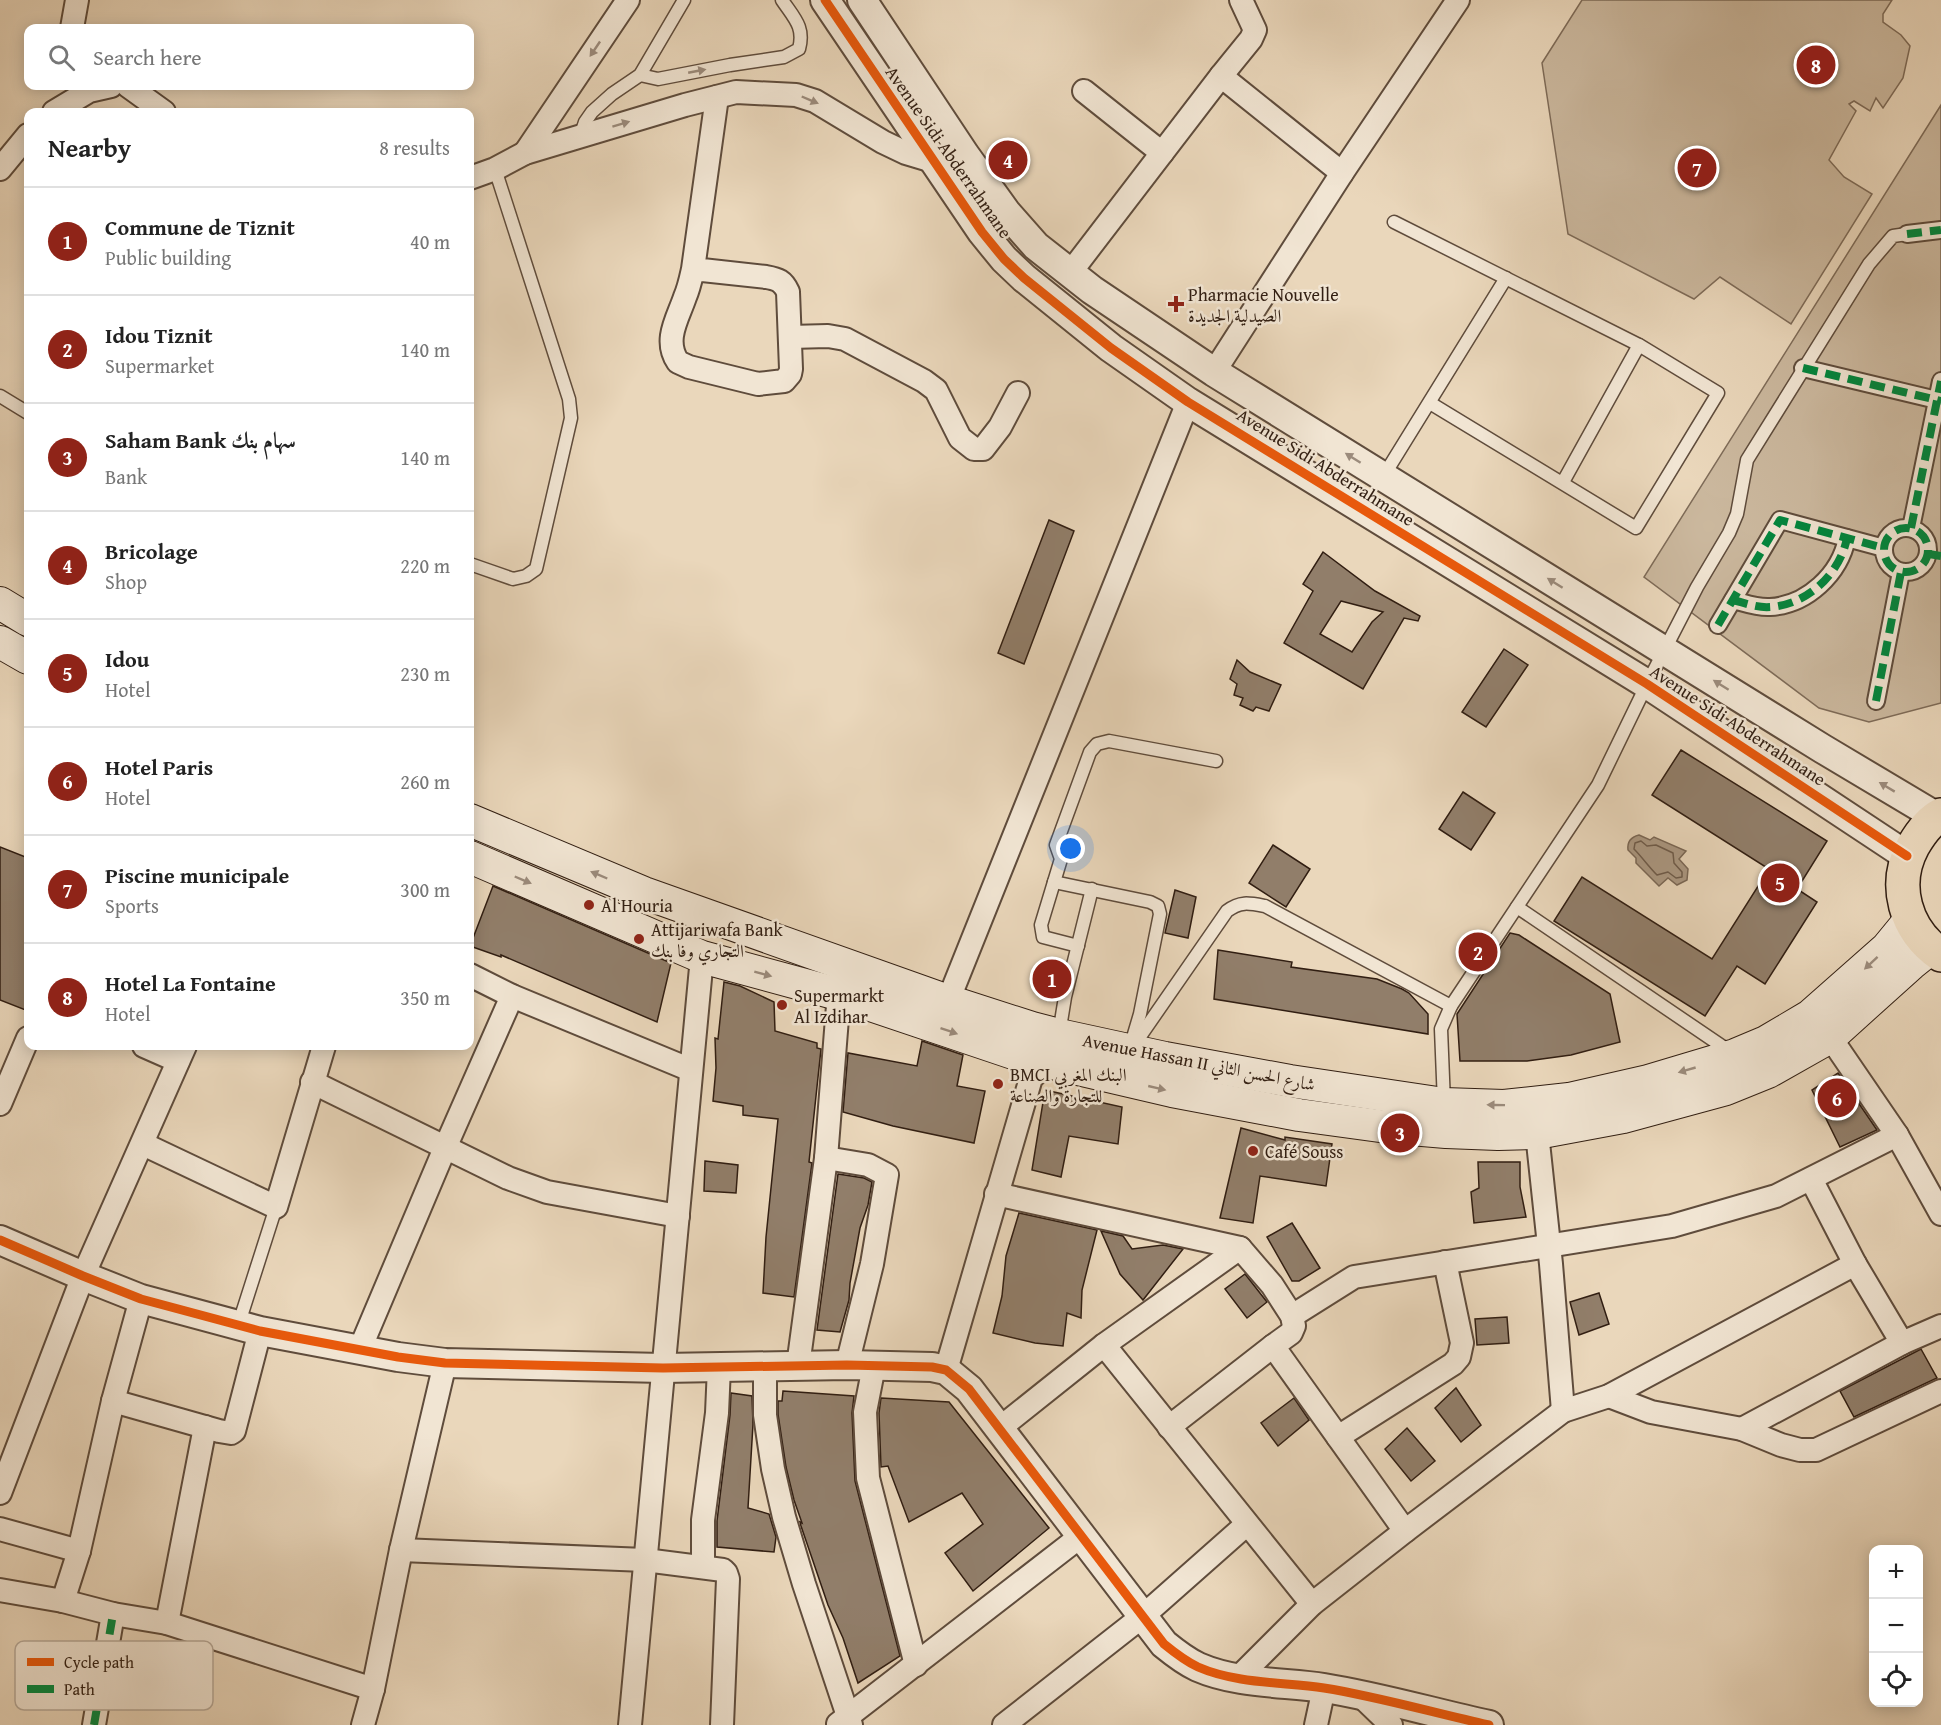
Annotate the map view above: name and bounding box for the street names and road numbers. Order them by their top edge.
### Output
street label: Avenue Sidi Abderrahmane [879,60,1019,244]
street label: Avenue Sidi Abderrahmane [1232,401,1420,533]
street label: Avenue Sidi Abderrahmane [1645,658,1831,792]
street label: Avenue Hassan II شارع الحسن الثاني [1080,1026,1317,1100]

